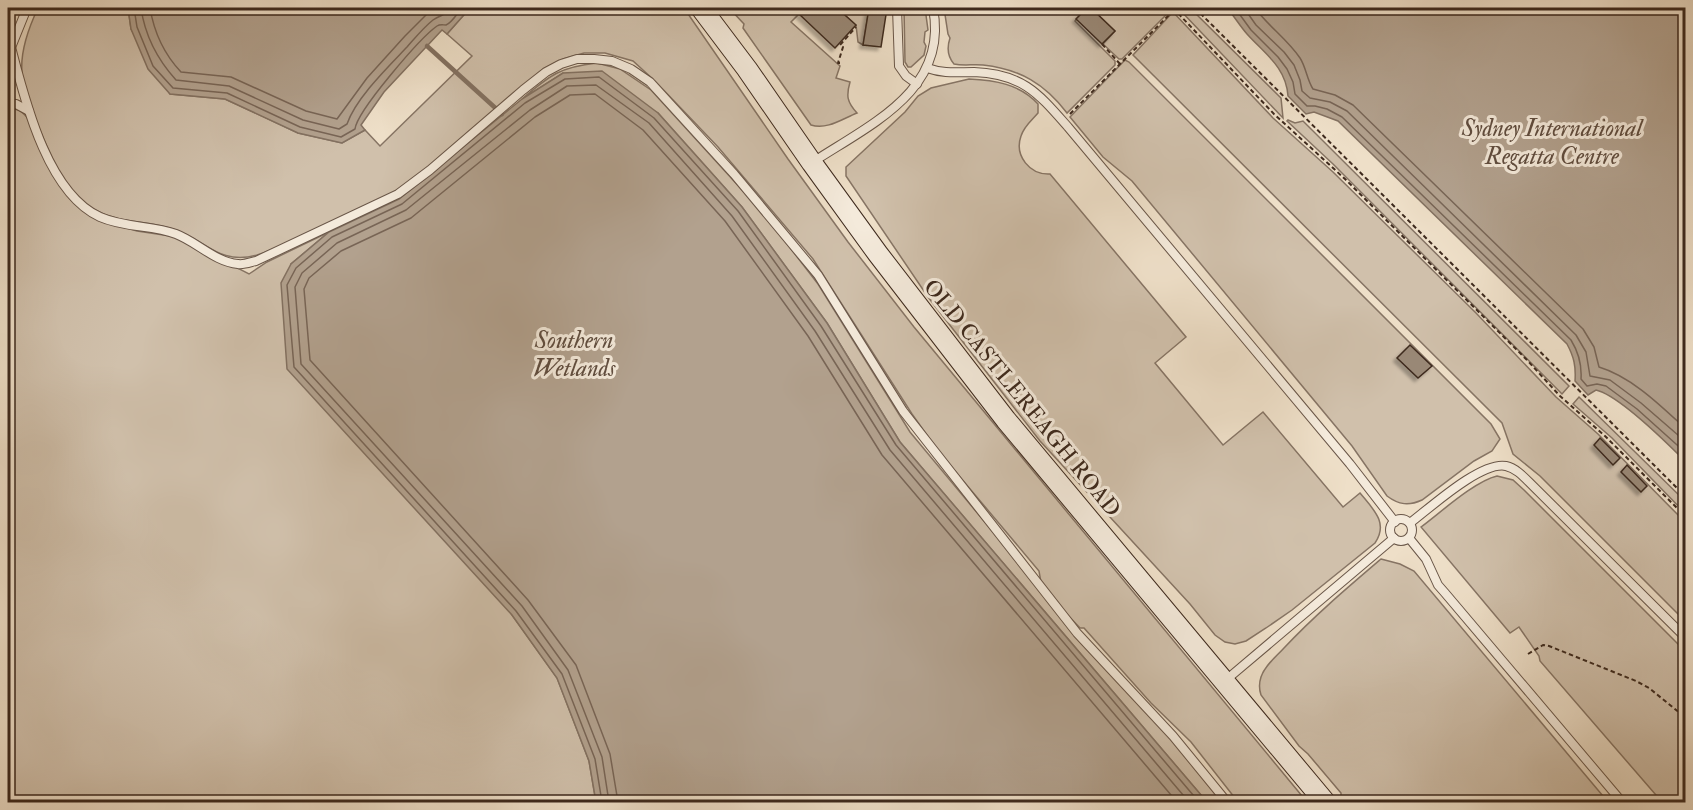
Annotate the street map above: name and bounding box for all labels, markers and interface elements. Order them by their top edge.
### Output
water label: Sydney International Regatta Centre [1461,113,1644,172]
street label: OLD CASTLEREAGH ROAD [917,273,1127,523]
water label: Southern Wetlands [533,325,616,384]

